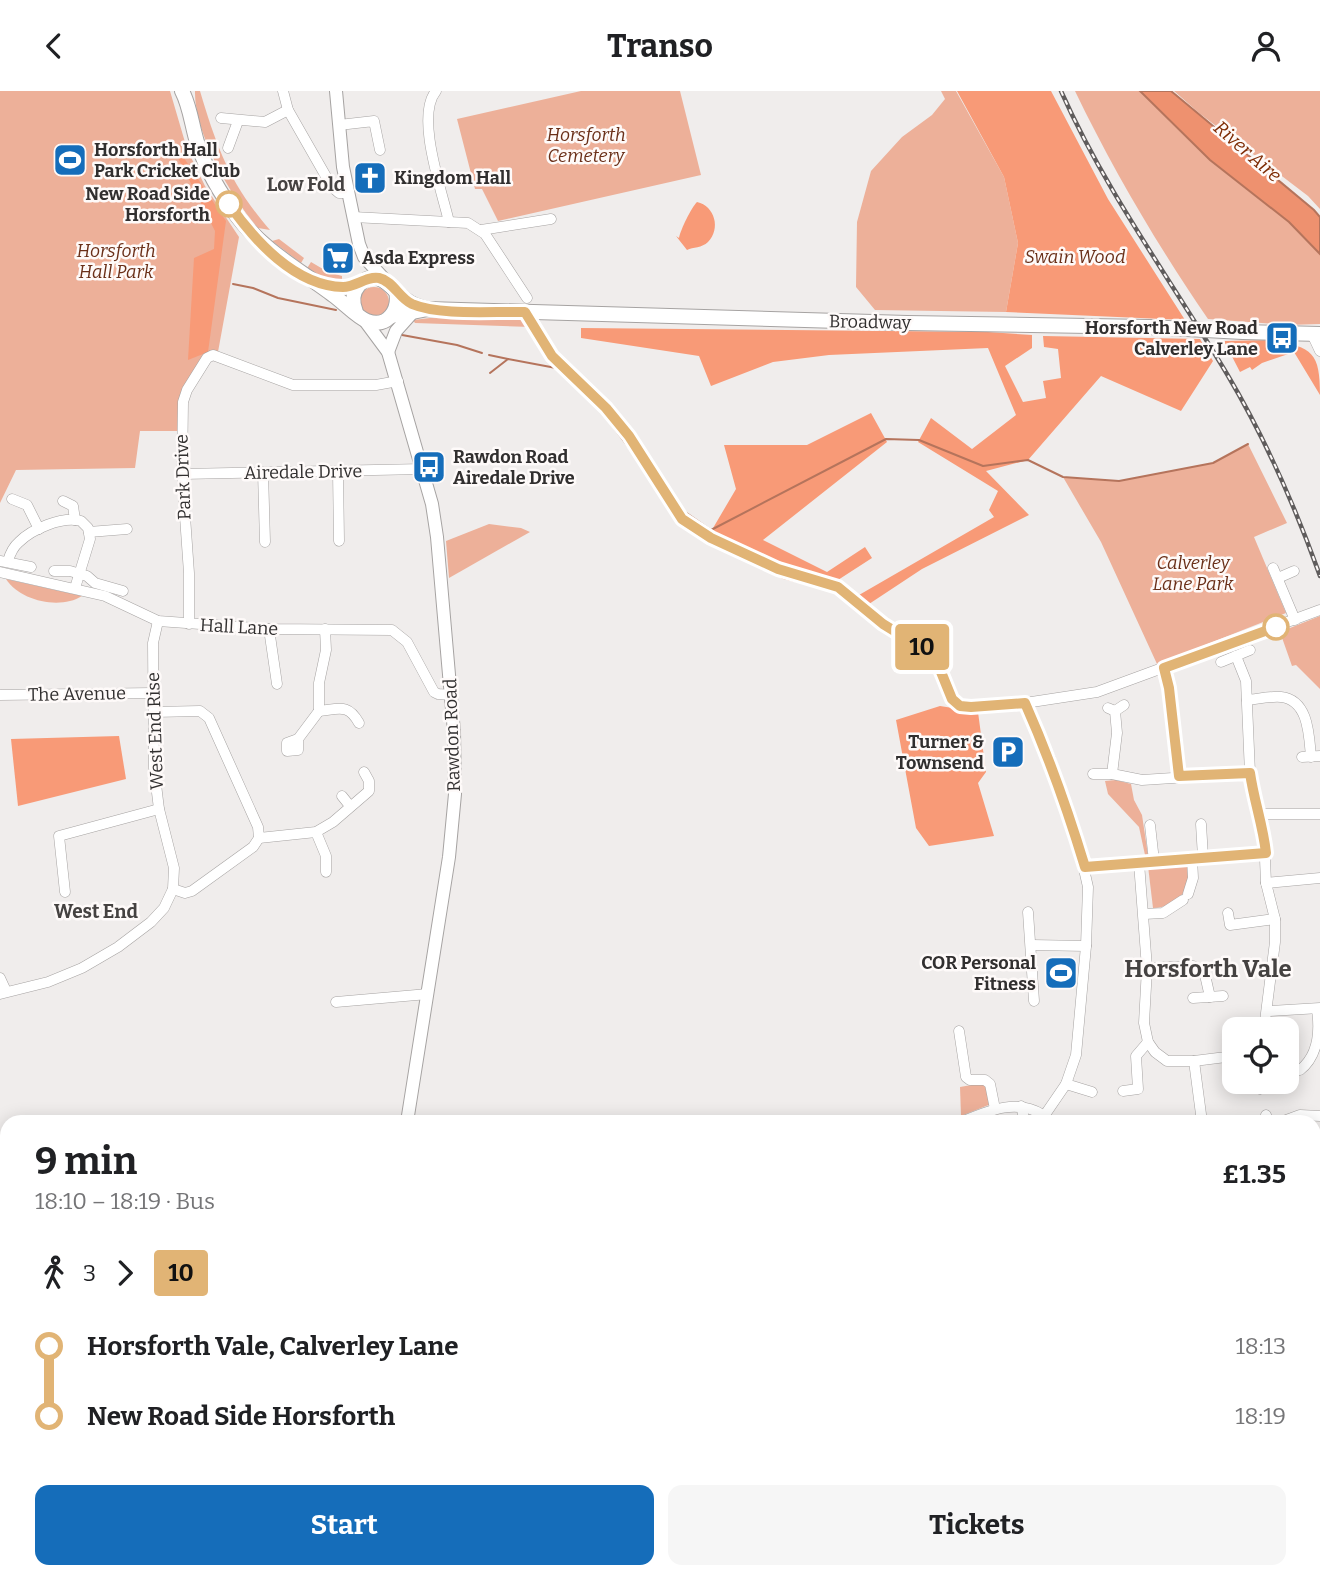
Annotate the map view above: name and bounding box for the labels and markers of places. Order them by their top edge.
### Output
place label: Horsforth Hall Park Cricket Club [94,139,240,182]
sports icon: Horsforth Hall Park Cricket Club [51,141,89,179]
church icon: Kingdom Hall [351,159,389,197]
place label: Kingdom Hall [394,167,511,189]
place label: New Road Side Horsforth [85,183,211,226]
marker: New Road Side Horsforth [216,191,242,217]
supermarket icon: Asda Express [319,239,357,277]
place label: Asda Express [362,247,475,269]
place label: Horsforth New Road Calverley Lane [1085,317,1258,360]
bus stop icon: Horsforth New Road Calverley Lane [1263,319,1301,357]
place label: Rawdon Road Airedale Drive [453,446,575,489]
bus stop icon: Rawdon Road Airedale Drive [410,448,448,486]
unlabelled marker [1263,614,1289,640]
place label: Turner & Townsend [896,731,984,774]
parking icon: Turner & Townsend [989,733,1027,771]
place label: COR Personal Fitness [921,952,1036,995]
sports icon: COR Personal Fitness [1042,954,1080,992]

